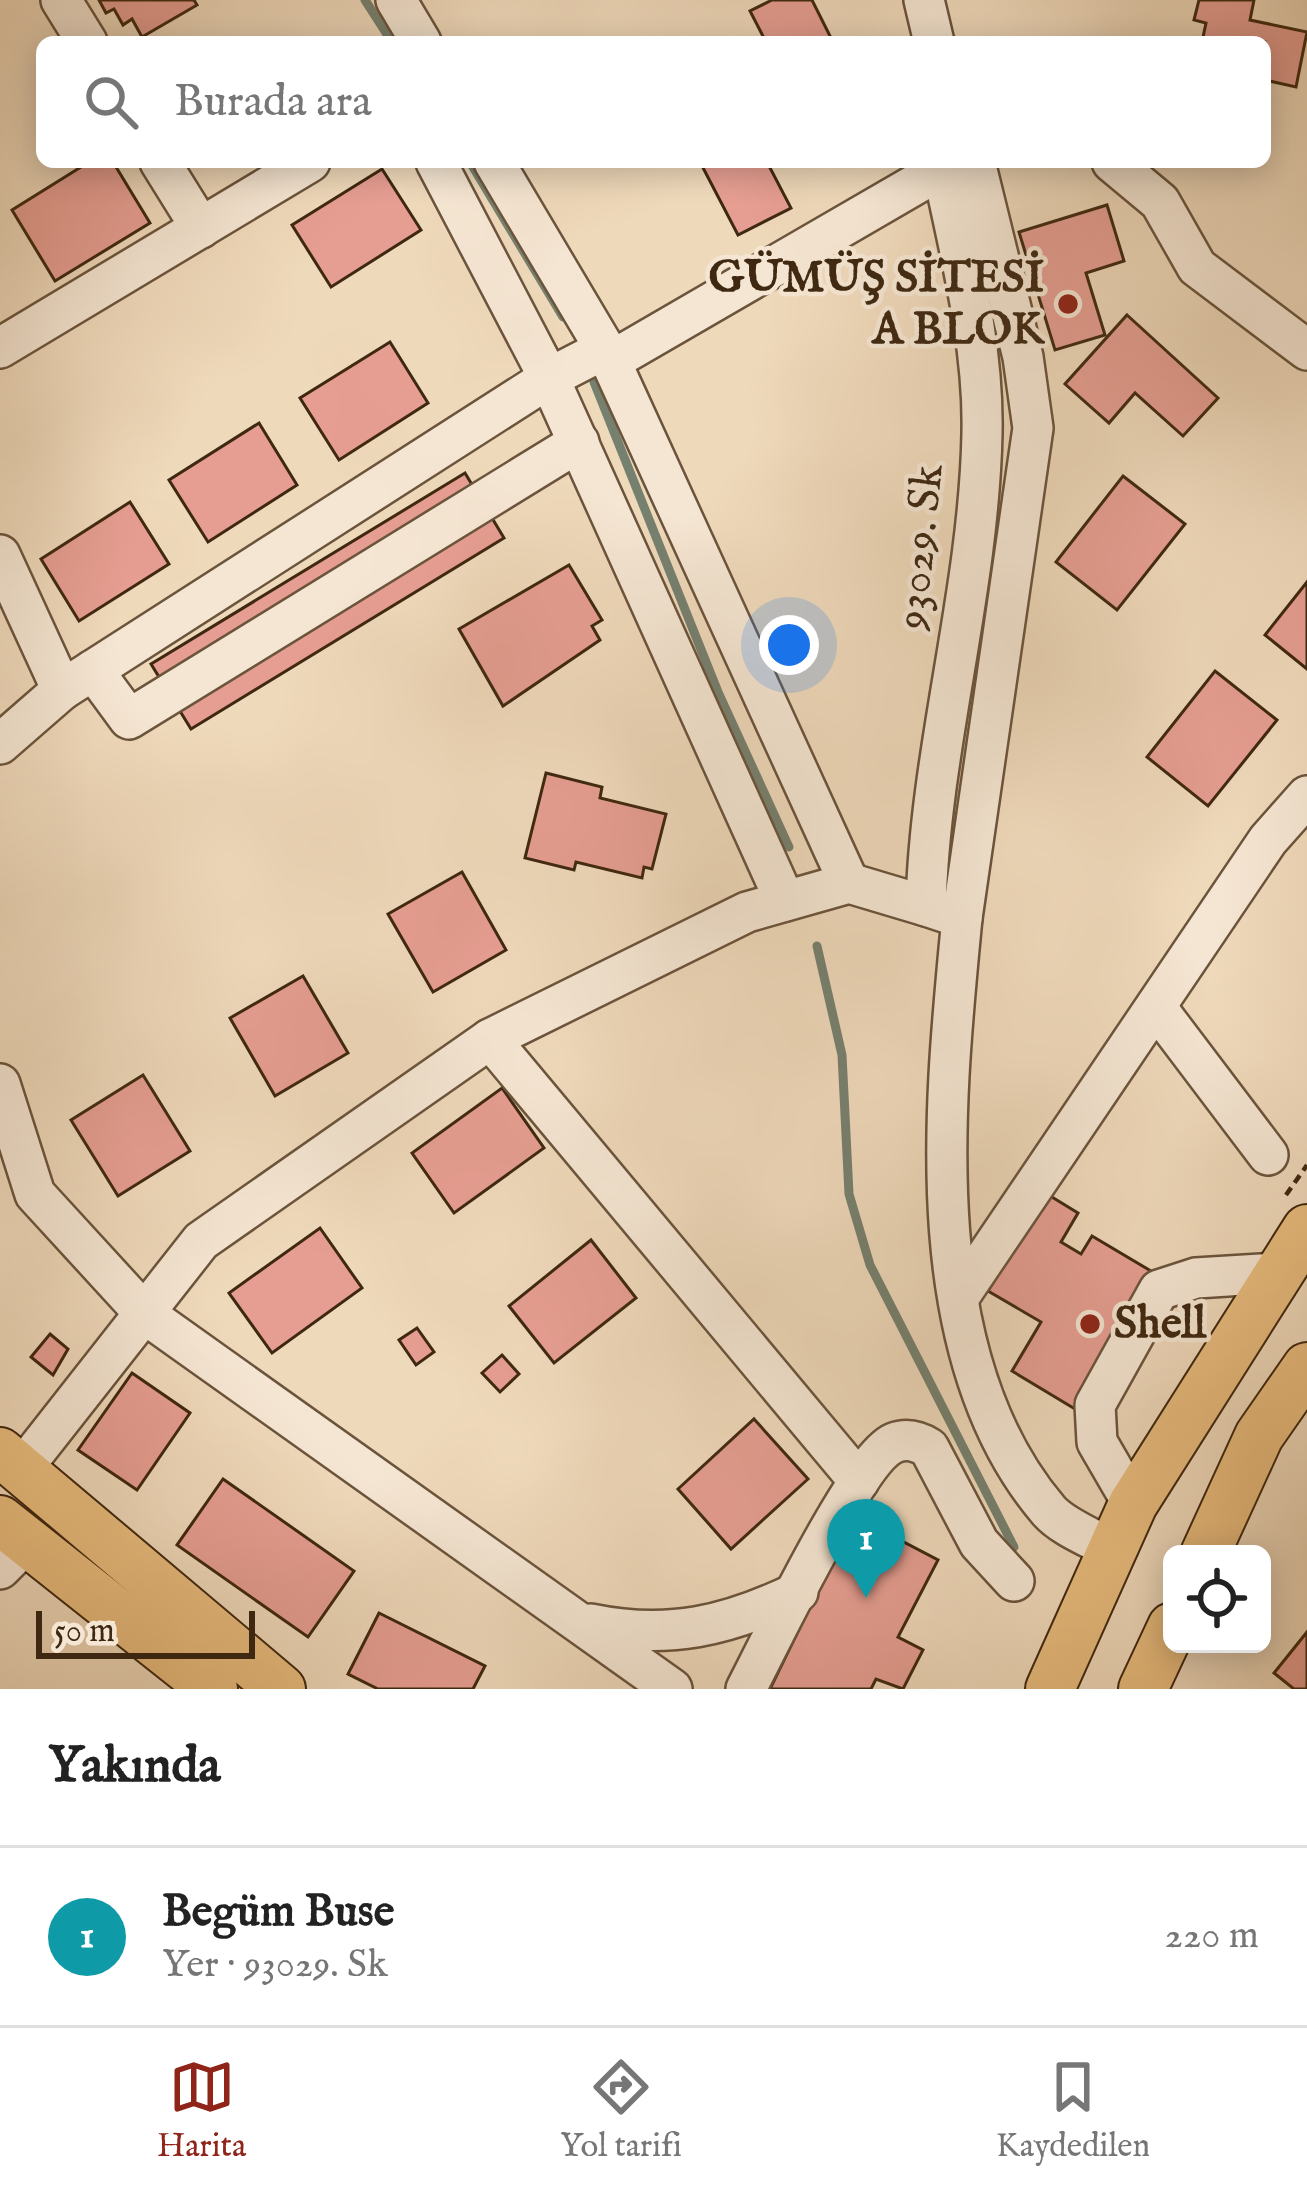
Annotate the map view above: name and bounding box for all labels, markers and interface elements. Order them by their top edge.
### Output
search box [36,36,1271,168]
icon: search [78,69,144,135]
text: Burada ara [174,74,372,131]
place label: GÜMÜŞ SİTESİ A BLOK [709,250,1045,359]
marker: GÜMÜŞ SİTESİ A BLOK [1055,291,1081,317]
street label: 93029. Sk [884,461,958,633]
your location [759,615,819,675]
place label: Shell [1114,1296,1207,1353]
marker: Shell [1077,1311,1103,1337]
pin: 1 [827,1499,905,1598]
map controls [1163,1545,1271,1653]
button: locate [1163,1545,1271,1653]
scale bar [36,1605,255,1658]
text: 50 m [54,1611,115,1653]
text: Yakında [48,1735,221,1800]
text: Begüm Buse [162,1884,394,1941]
text: 1 [80,1912,94,1961]
text: 220 m [1165,1912,1259,1961]
text: Yer · 93029. Sk [162,1941,388,1990]
tab: Harita [157,2054,246,2168]
tab: Yol tarifi [560,2054,682,2168]
tab: Kaydedilen [996,2054,1150,2168]

